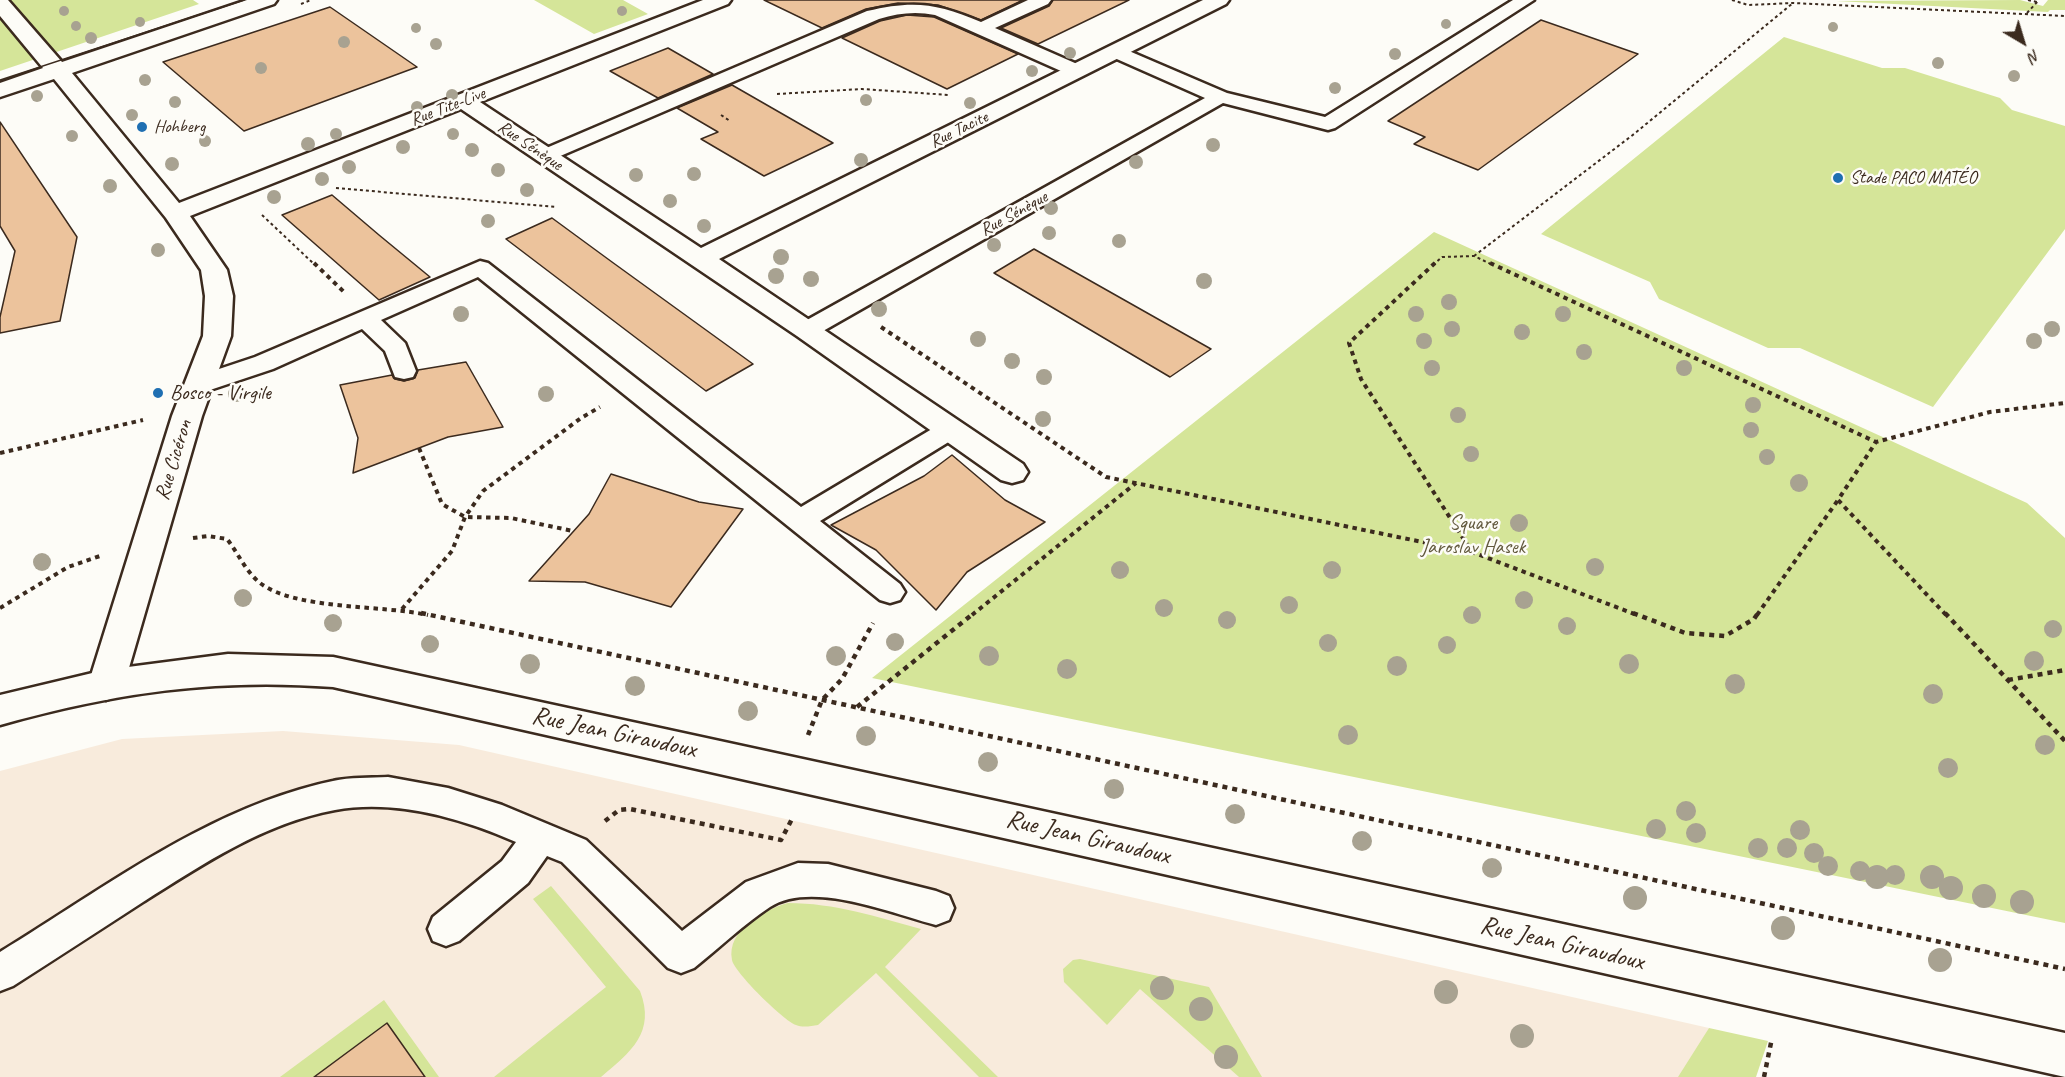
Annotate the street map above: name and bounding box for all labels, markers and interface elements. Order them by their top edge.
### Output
north arrow [1993,12,2053,72]
text: N [2024,45,2044,67]
street label: Rue Tite-Live [407,83,489,131]
street label: Rue Tacite [926,107,992,153]
place label: Hohberg [154,116,205,138]
street label: Rue Sénèque [493,116,567,176]
marker: Hohberg [135,120,149,134]
place label: Stade PACO MATÉO [1850,167,1977,189]
marker: Stade PACO MATÉO [1831,171,1845,185]
street label: Rue Sénèque [977,187,1051,241]
place label: Bosco - Virgile [170,380,271,406]
marker: Bosco - Virgile [151,386,165,400]
street label: Rue Cicéron [150,417,198,503]
park label: Square Jaroslav Hasek [1421,510,1525,560]
street label: Rue Jean Giraudoux [529,700,699,766]
street label: Rue Jean Giraudoux [1003,804,1173,872]
street label: Rue Jean Giraudoux [1477,910,1647,978]

